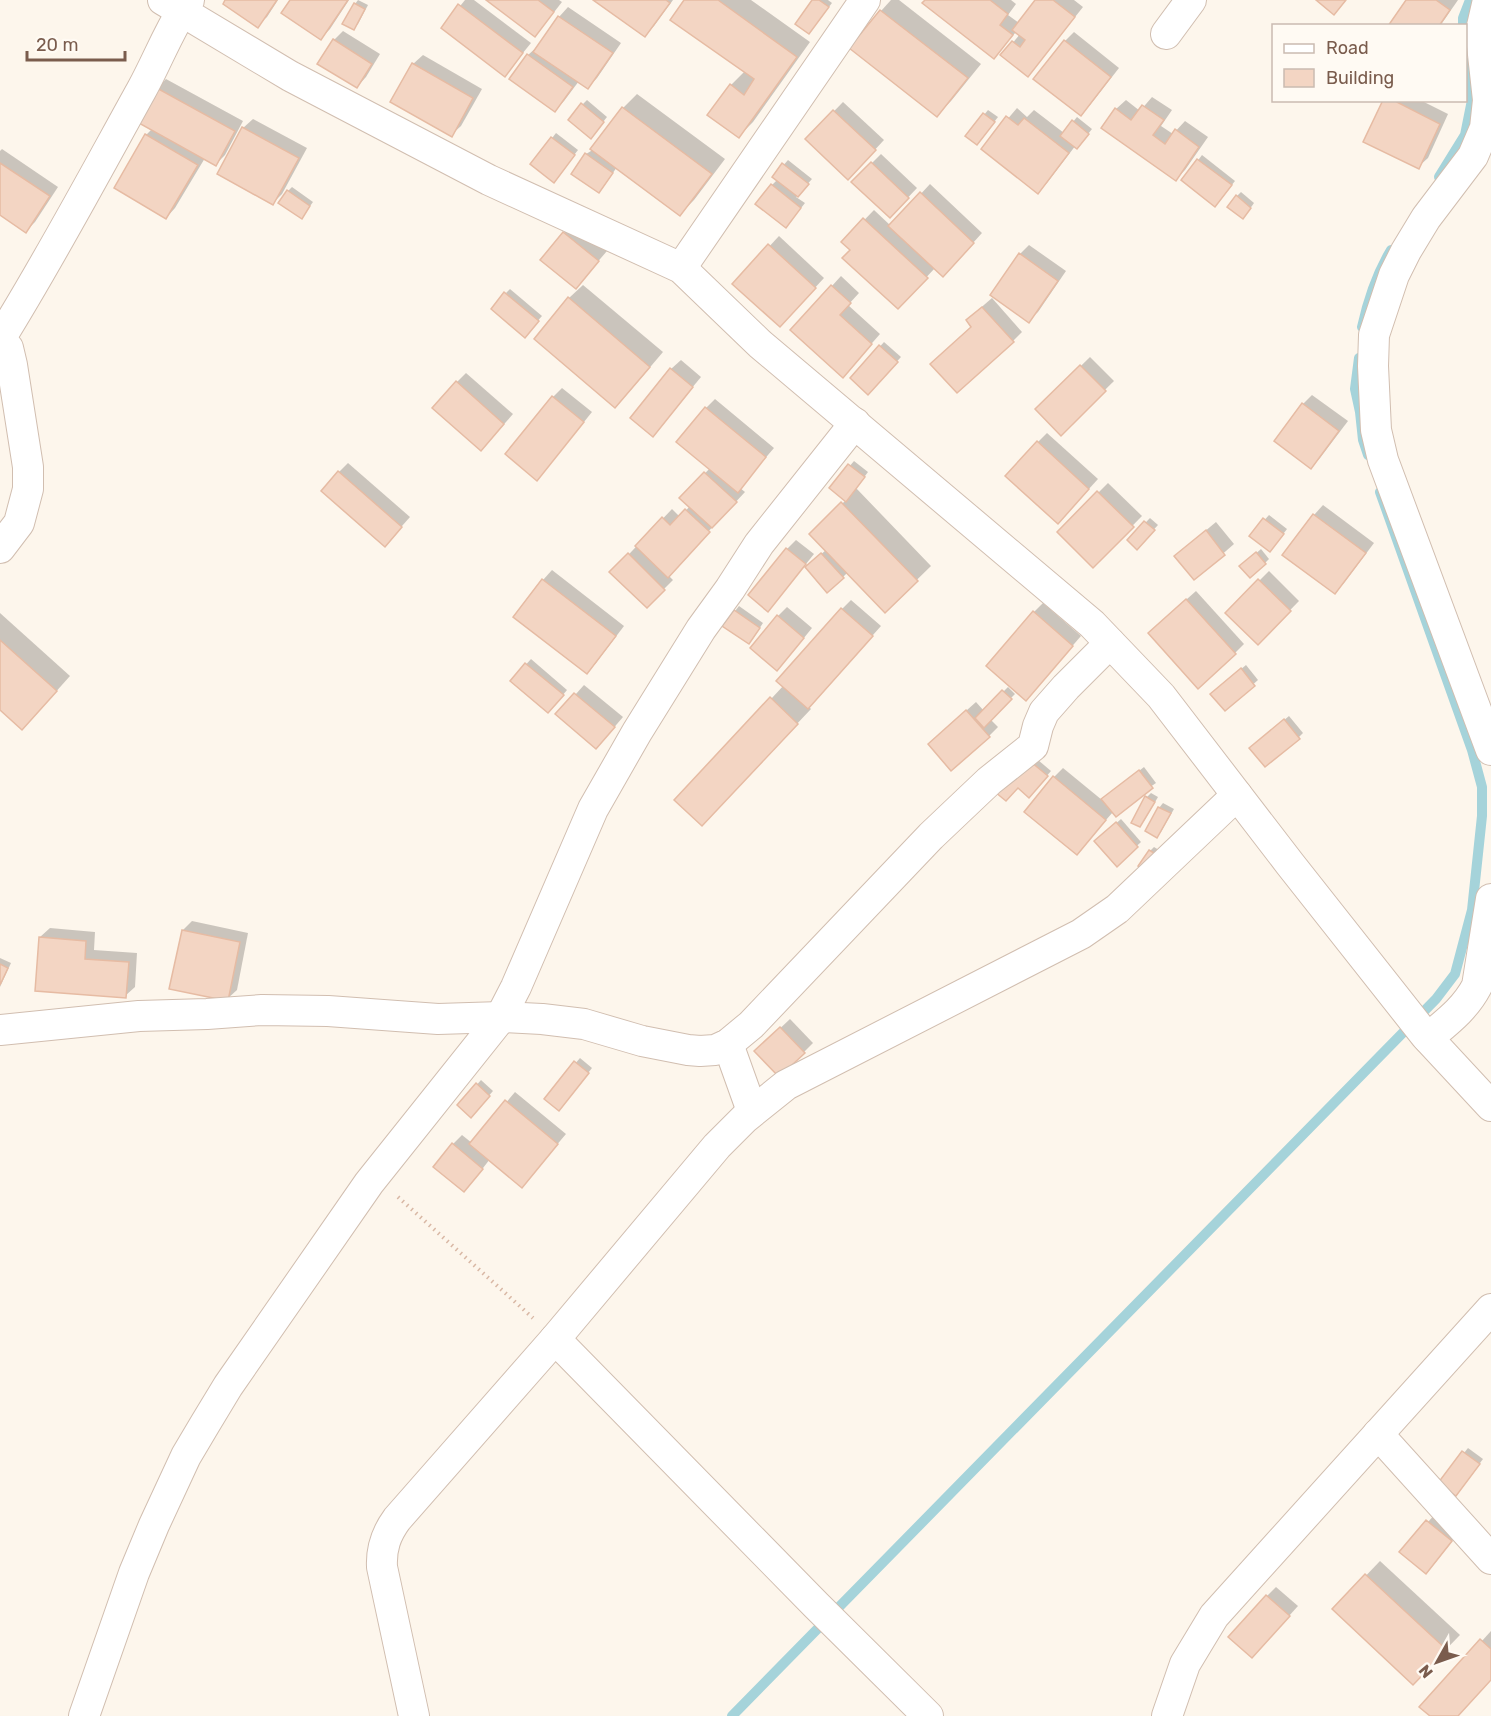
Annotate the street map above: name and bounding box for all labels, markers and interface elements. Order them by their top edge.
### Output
scale bar [27,24,124,62]
legend [1272,24,1467,102]
text: 20 m [36,34,78,56]
text: Road [1326,37,1369,59]
text: Building [1326,67,1394,89]
north arrow [1407,1632,1467,1692]
text: N [1415,1661,1437,1682]

